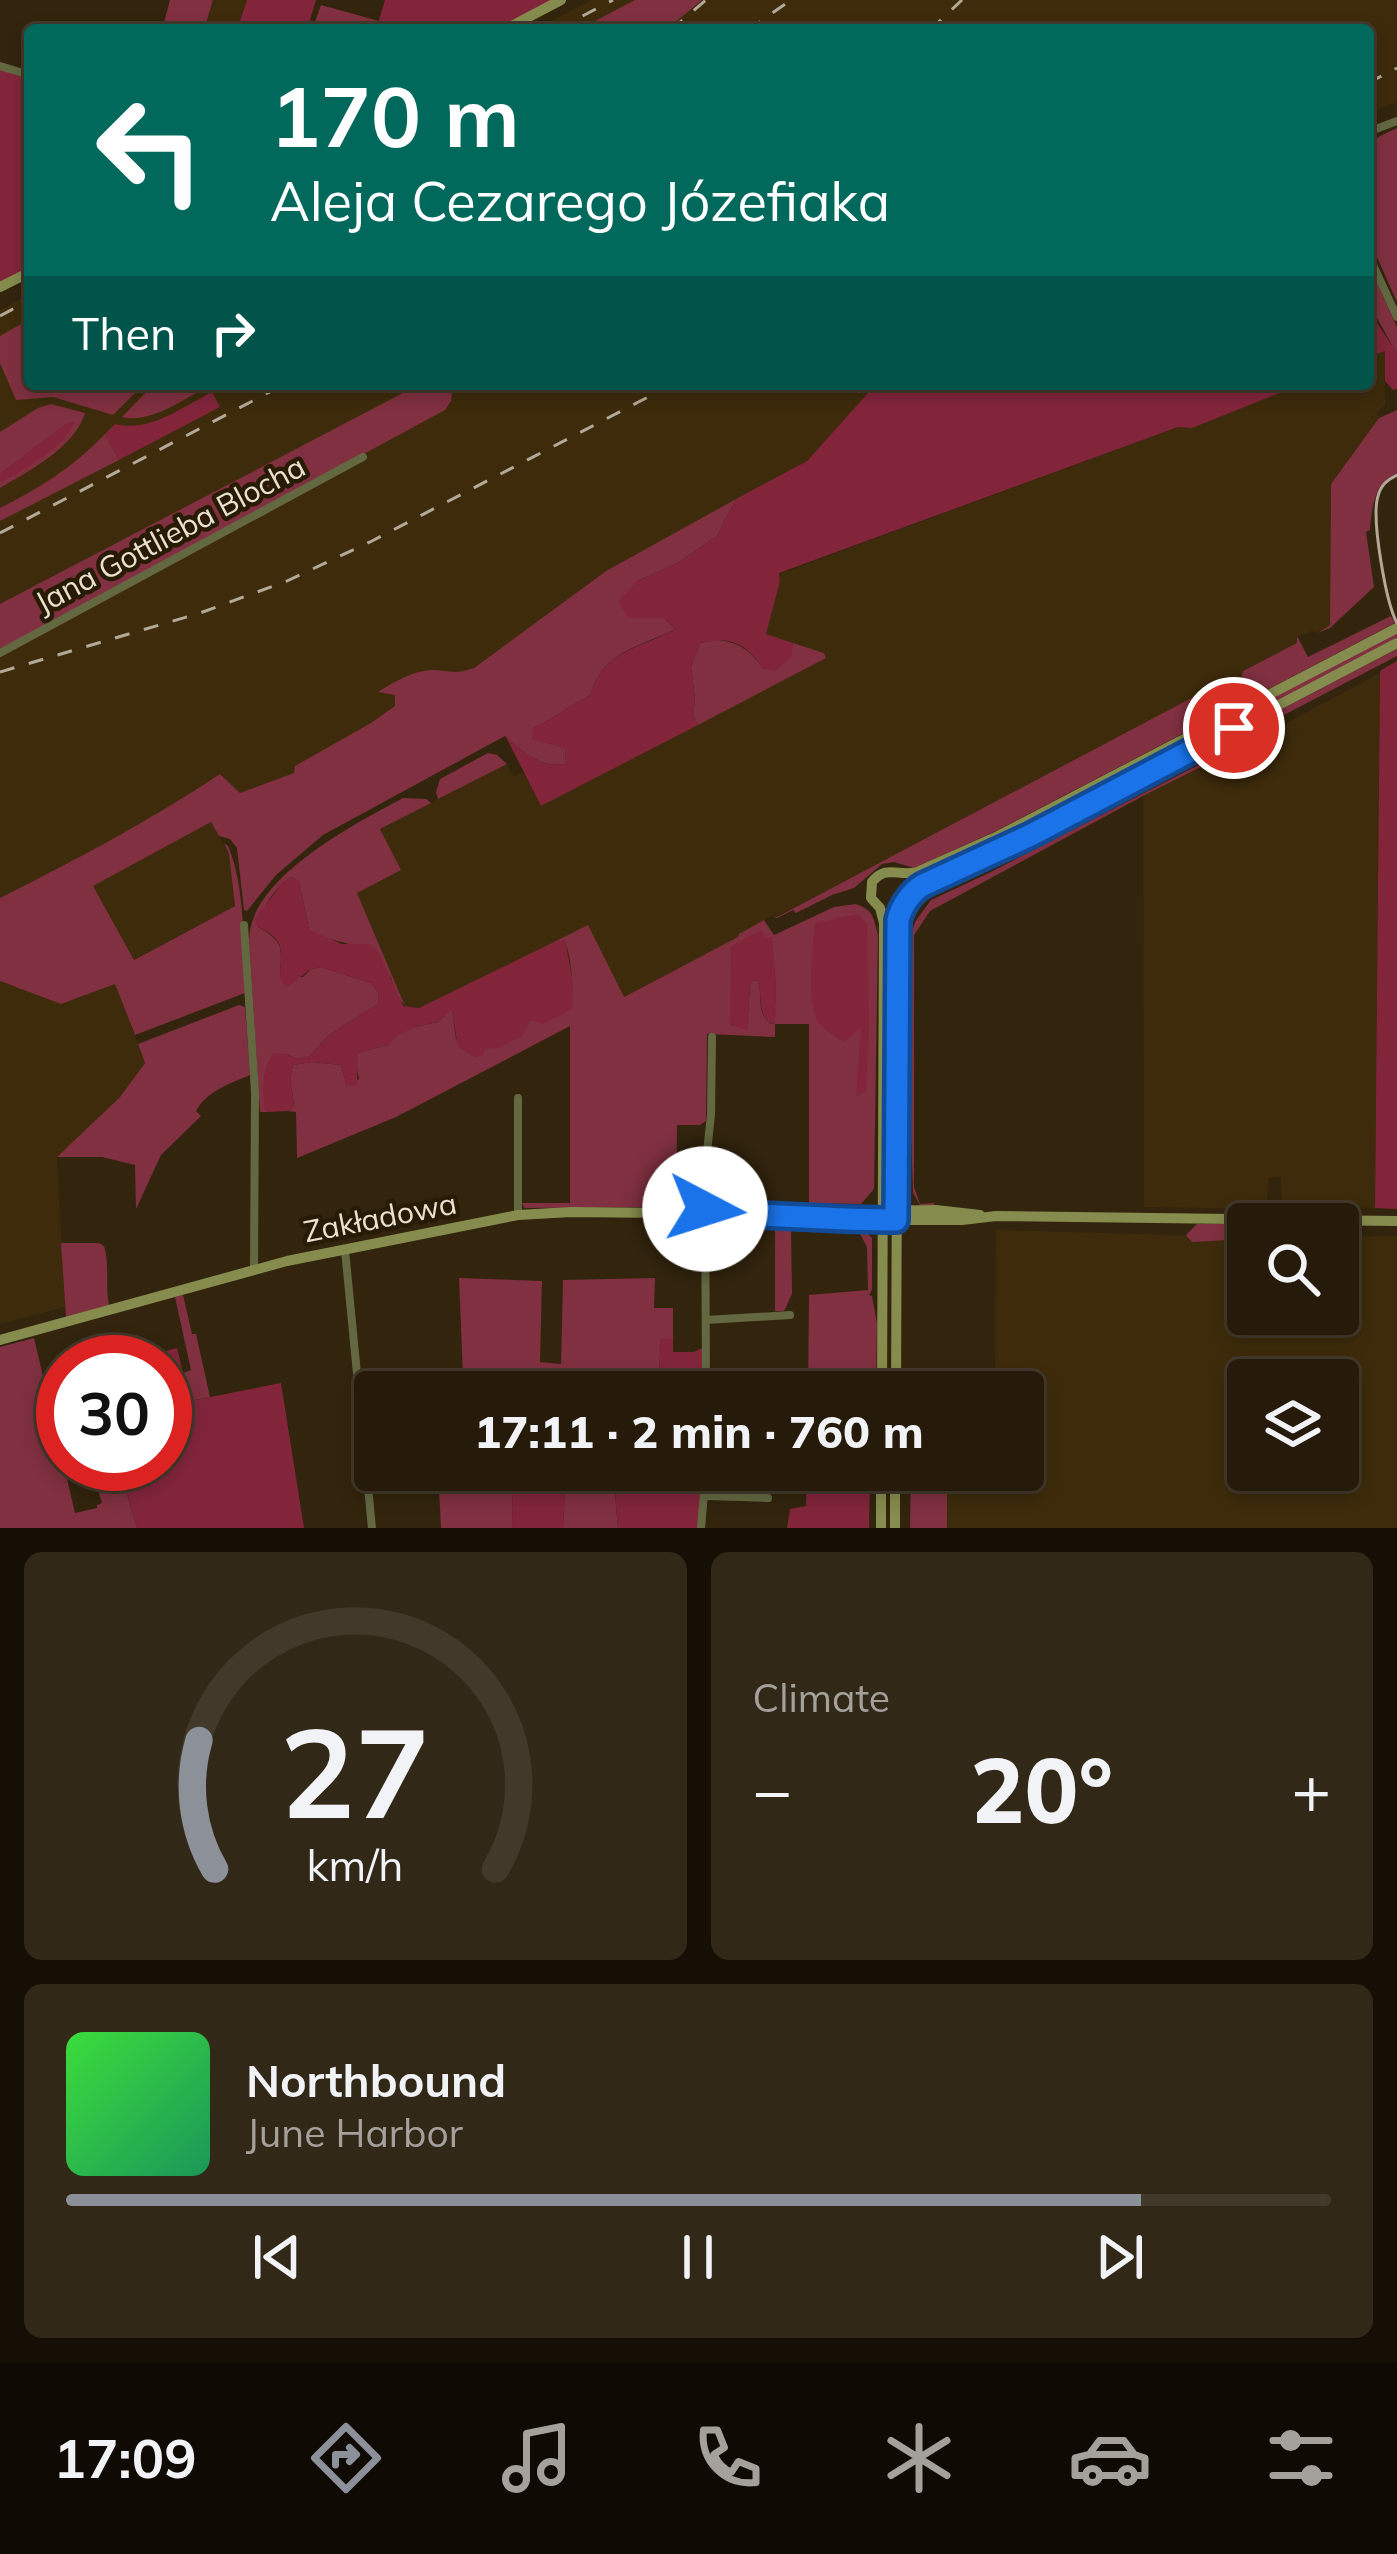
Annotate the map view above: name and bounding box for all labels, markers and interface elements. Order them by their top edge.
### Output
text: 170 m [270,63,520,168]
icon: left [72,72,228,228]
text: Aleja Cezarego Józefiaka [270,167,890,235]
icon: right [200,300,266,366]
text: Then [72,305,176,361]
street label: Jana Gottlieba Blocha [28,447,312,621]
pin [1183,677,1285,779]
icon: arrive [1201,695,1267,761]
position arrow [642,1146,768,1272]
street label: Zakładowa [300,1184,460,1250]
map controls [1227,1203,1359,1491]
button: search [1227,1203,1359,1335]
speed limit sign: 30 [36,1335,192,1491]
button: layers [1227,1359,1359,1491]
text: 17:11 · 2 min · 760 m [474,1403,924,1459]
text: Climate [753,1673,890,1722]
text: 27 [280,1693,430,1849]
text: 20° [970,1733,1113,1846]
text: − [753,1748,792,1831]
text: + [1291,1748,1331,1831]
text: km/h [307,1838,404,1892]
text: Northbound [246,2052,506,2108]
text: June Harbor [246,2108,463,2157]
icon: previous [244,2224,310,2290]
icon: pause [665,2224,731,2290]
icon: next [1087,2224,1153,2290]
icon: directions [304,2416,388,2500]
icon: music [495,2416,579,2500]
icon: phone [686,2416,770,2500]
icon: climate [877,2416,961,2500]
icon: car [1068,2416,1152,2500]
icon: filters [1259,2416,1343,2500]
text: 17:09 [54,2424,197,2492]

